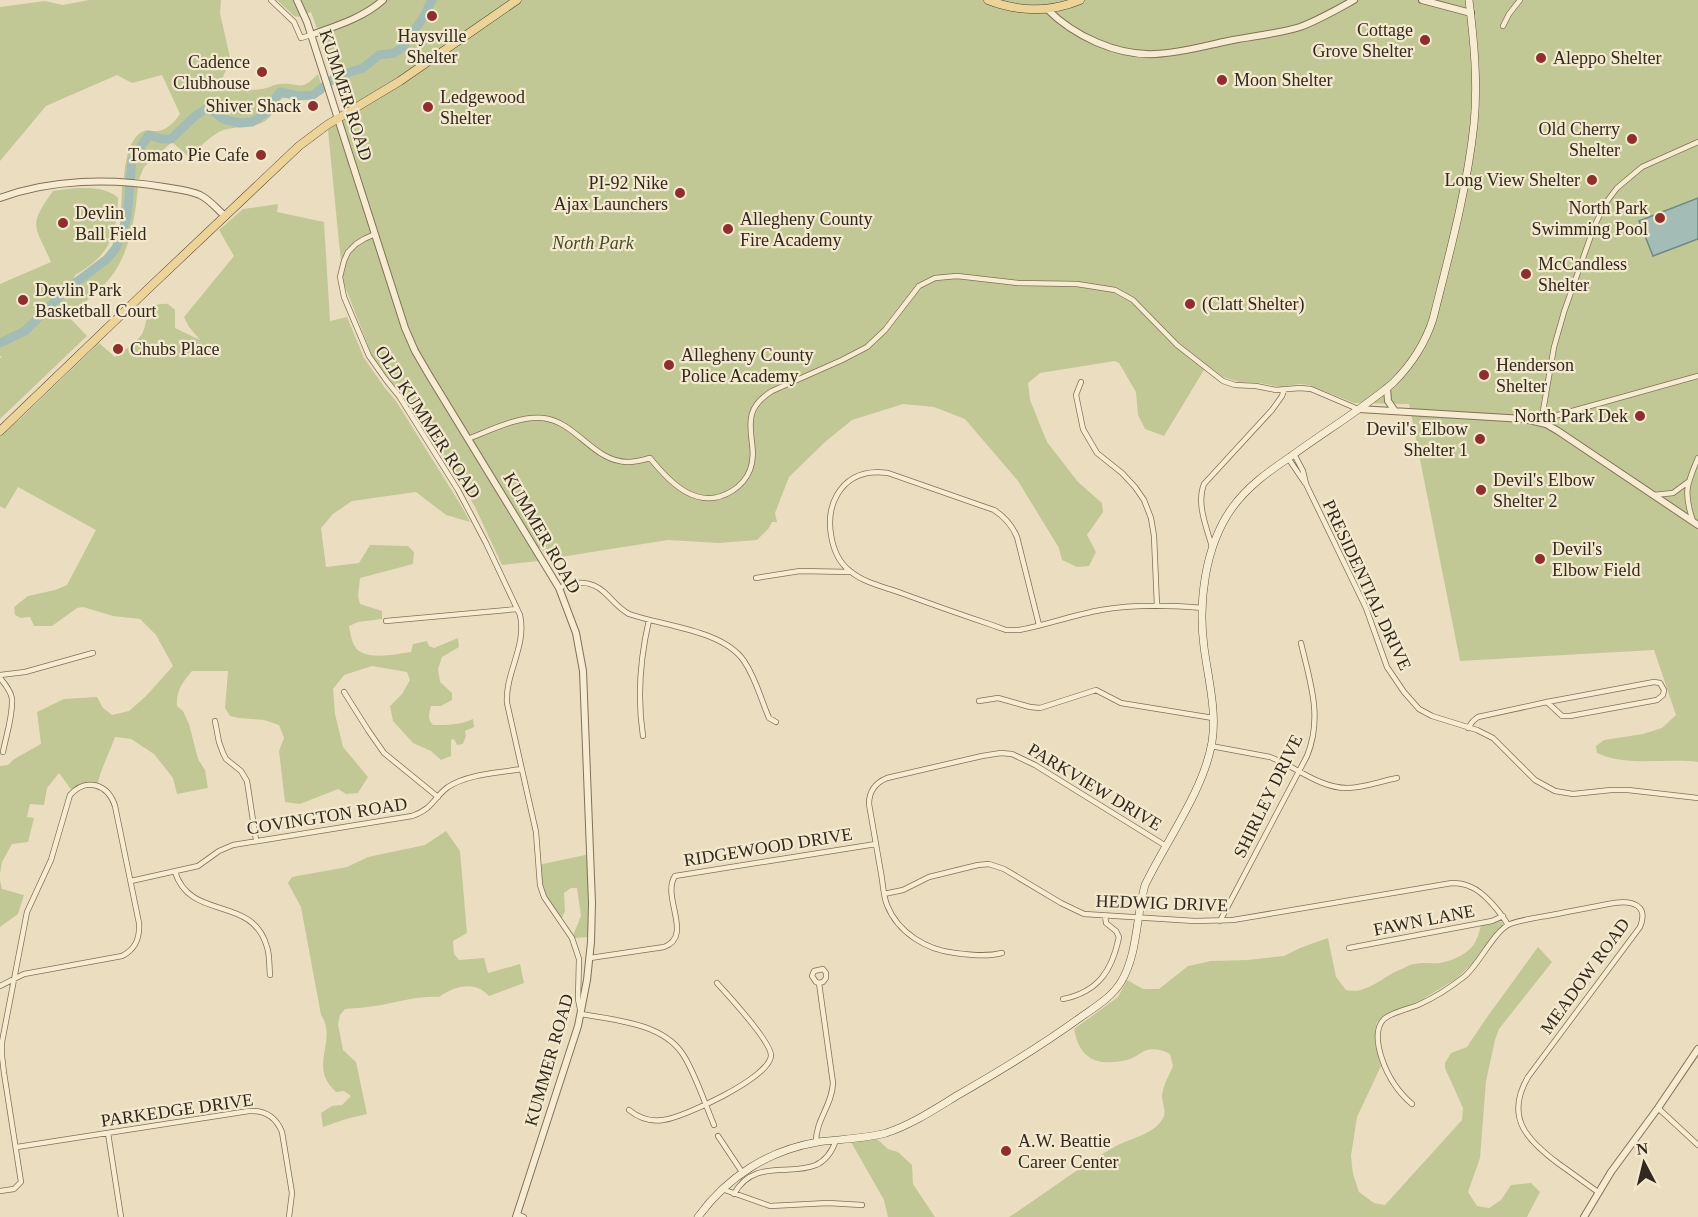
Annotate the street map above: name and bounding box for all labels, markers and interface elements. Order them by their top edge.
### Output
marker: Haysville Shelter [425,9,439,23]
place label: Cottage Grove Shelter [1313,20,1413,61]
place label: Haysville Shelter [398,26,467,67]
street label: KUMMER ROAD [315,27,377,163]
marker: Cottage Grove Shelter [1418,33,1432,47]
place label: Aleppo Shelter [1553,48,1661,68]
marker: Aleppo Shelter [1534,51,1548,65]
place label: Cadence Clubhouse [173,52,250,93]
marker: Cadence Clubhouse [255,65,269,79]
place label: Moon Shelter [1234,70,1333,90]
marker: Moon Shelter [1215,73,1229,87]
place label: Ledgewood Shelter [440,87,525,128]
place label: Shiver Shack [206,96,301,116]
marker: Shiver Shack [306,99,320,113]
marker: Ledgewood Shelter [421,100,435,114]
place label: Old Cherry Shelter [1539,119,1620,160]
marker: Old Cherry Shelter [1625,132,1639,146]
place label: Tomato Pie Cafe [128,145,249,165]
marker: Tomato Pie Cafe [254,148,268,162]
place label: Long View Shelter [1444,170,1580,190]
place label: PI-92 Nike Ajax Launchers [554,173,668,214]
marker: Long View Shelter [1585,173,1599,187]
marker: PI-92 Nike Ajax Launchers [673,186,687,200]
place label: North Park Swimming Pool [1531,198,1648,239]
place label: Devlin Ball Field [75,203,147,244]
place label: Allegheny County Fire Academy [740,209,873,250]
marker: North Park Swimming Pool [1653,211,1667,225]
marker: Devlin Ball Field [56,216,70,230]
marker: Allegheny County Fire Academy [721,222,735,236]
park label: North Park [551,233,635,253]
place label: McCandless Shelter [1538,254,1627,295]
marker: McCandless Shelter [1519,267,1533,281]
place label: Devlin Park Basketball Court [35,280,156,321]
marker: Devlin Park Basketball Court [16,293,30,307]
place label: (Clatt Shelter) [1202,294,1304,315]
marker: (Clatt Shelter) [1183,297,1197,311]
place label: Chubs Place [130,339,220,359]
marker: Chubs Place [111,342,125,356]
street label: OLD KUMMER ROAD [371,342,485,502]
place label: Allegheny County Police Academy [681,345,814,386]
place label: Henderson Shelter [1496,355,1574,396]
marker: Allegheny County Police Academy [662,358,676,372]
marker: Henderson Shelter [1477,368,1491,382]
place label: North Park Dek [1514,406,1628,426]
marker: North Park Dek [1633,409,1647,423]
place label: Devil's Elbow Shelter 1 [1366,419,1468,460]
marker: Devil's Elbow Shelter 1 [1473,432,1487,446]
street label: KUMMER ROAD [499,469,585,597]
place label: Devil's Elbow Shelter 2 [1493,470,1595,511]
marker: Devil's Elbow Shelter 2 [1474,483,1488,497]
street label: PRESIDENTIAL DRIVE [1319,497,1415,673]
place label: Devil's Elbow Field [1552,539,1641,580]
marker: Devil's Elbow Field [1533,552,1547,566]
street label: SHIRLEY DRIVE [1229,731,1307,861]
street label: PARKVIEW DRIVE [1024,739,1166,835]
street label: COVINGTON ROAD [245,793,409,839]
street label: RIDGEWOOD DRIVE [682,824,854,870]
street label: HEDWIG DRIVE [1095,891,1229,915]
street label: FAWN LANE [1372,900,1476,940]
street label: MEADOW ROAD [1536,914,1634,1038]
street label: KUMMER ROAD [521,992,577,1128]
street label: PARKEDGE DRIVE [99,1089,255,1131]
place label: A.W. Beattie Career Center [1018,1131,1118,1172]
north arrow [1614,1133,1674,1193]
text: N [1635,1139,1649,1158]
marker: A.W. Beattie Career Center [999,1144,1013,1158]

